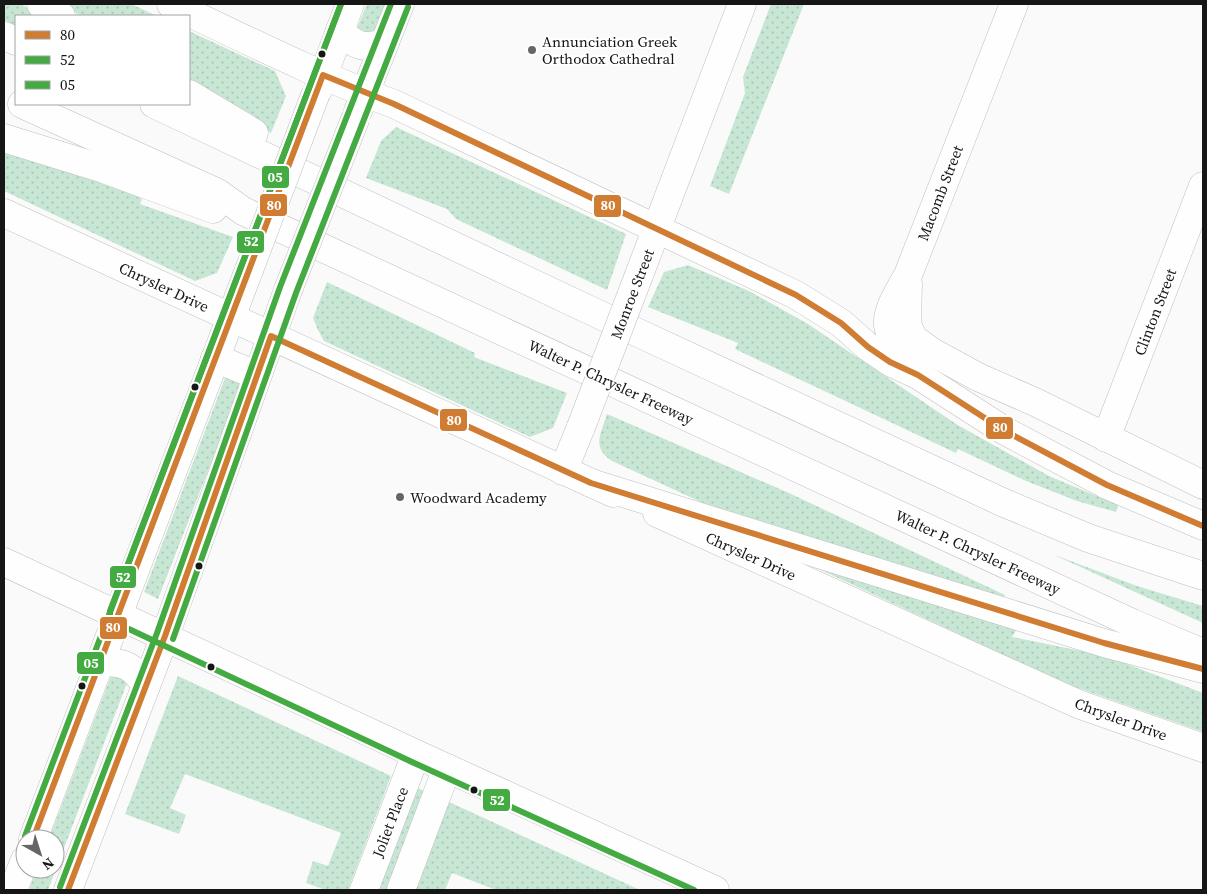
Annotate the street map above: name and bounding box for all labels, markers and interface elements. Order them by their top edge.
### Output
legend [15,15,190,105]
text: 80 [60,24,75,45]
place label: Annunciation Greek Orthodox Cathedral [542,31,678,69]
marker: Annunciation Greek Orthodox Cathedral [526,44,538,56]
text: 52 [60,49,75,70]
unlabelled marker [317,49,327,59]
text: 05 [60,74,75,95]
street label: Macomb Street [912,142,968,244]
line badge: 05 [261,165,290,189]
text: 05 [267,167,283,187]
line badge: 80 [259,193,288,217]
line badge: 80 [593,194,622,218]
text: 80 [266,195,282,215]
text: 80 [600,195,616,215]
line badge: 52 [236,230,265,254]
text: 52 [243,231,259,251]
street label: Monroe Street [605,246,659,342]
street label: Chrysler Drive [116,257,213,317]
street label: Clinton Street [1129,265,1181,359]
street label: Walter P. Chrysler Freeway [525,334,697,430]
unlabelled marker [190,382,200,392]
line badge: 80 [439,408,468,432]
text: 80 [446,410,462,430]
line badge: 80 [985,416,1014,440]
text: 80 [992,417,1008,437]
place label: Woodward Academy [410,487,547,508]
marker: Woodward Academy [394,491,406,503]
street label: Walter P. Chrysler Freeway [892,504,1064,600]
street label: Chrysler Drive [702,527,800,585]
unlabelled marker [194,561,204,571]
line badge: 52 [109,565,137,589]
text: 52 [115,567,131,587]
line badge: 80 [99,616,128,640]
text: 80 [105,617,121,637]
line badge: 05 [76,651,105,675]
text: 05 [83,653,99,673]
unlabelled marker [206,662,216,672]
unlabelled marker [77,681,87,691]
street label: Chrysler Drive [1072,693,1170,746]
street label: Joliet Place [367,783,413,861]
unlabelled marker [469,785,479,795]
line badge: 52 [482,788,511,812]
text: 52 [489,790,505,810]
north arrow [15,829,65,879]
text: N [38,853,58,875]

